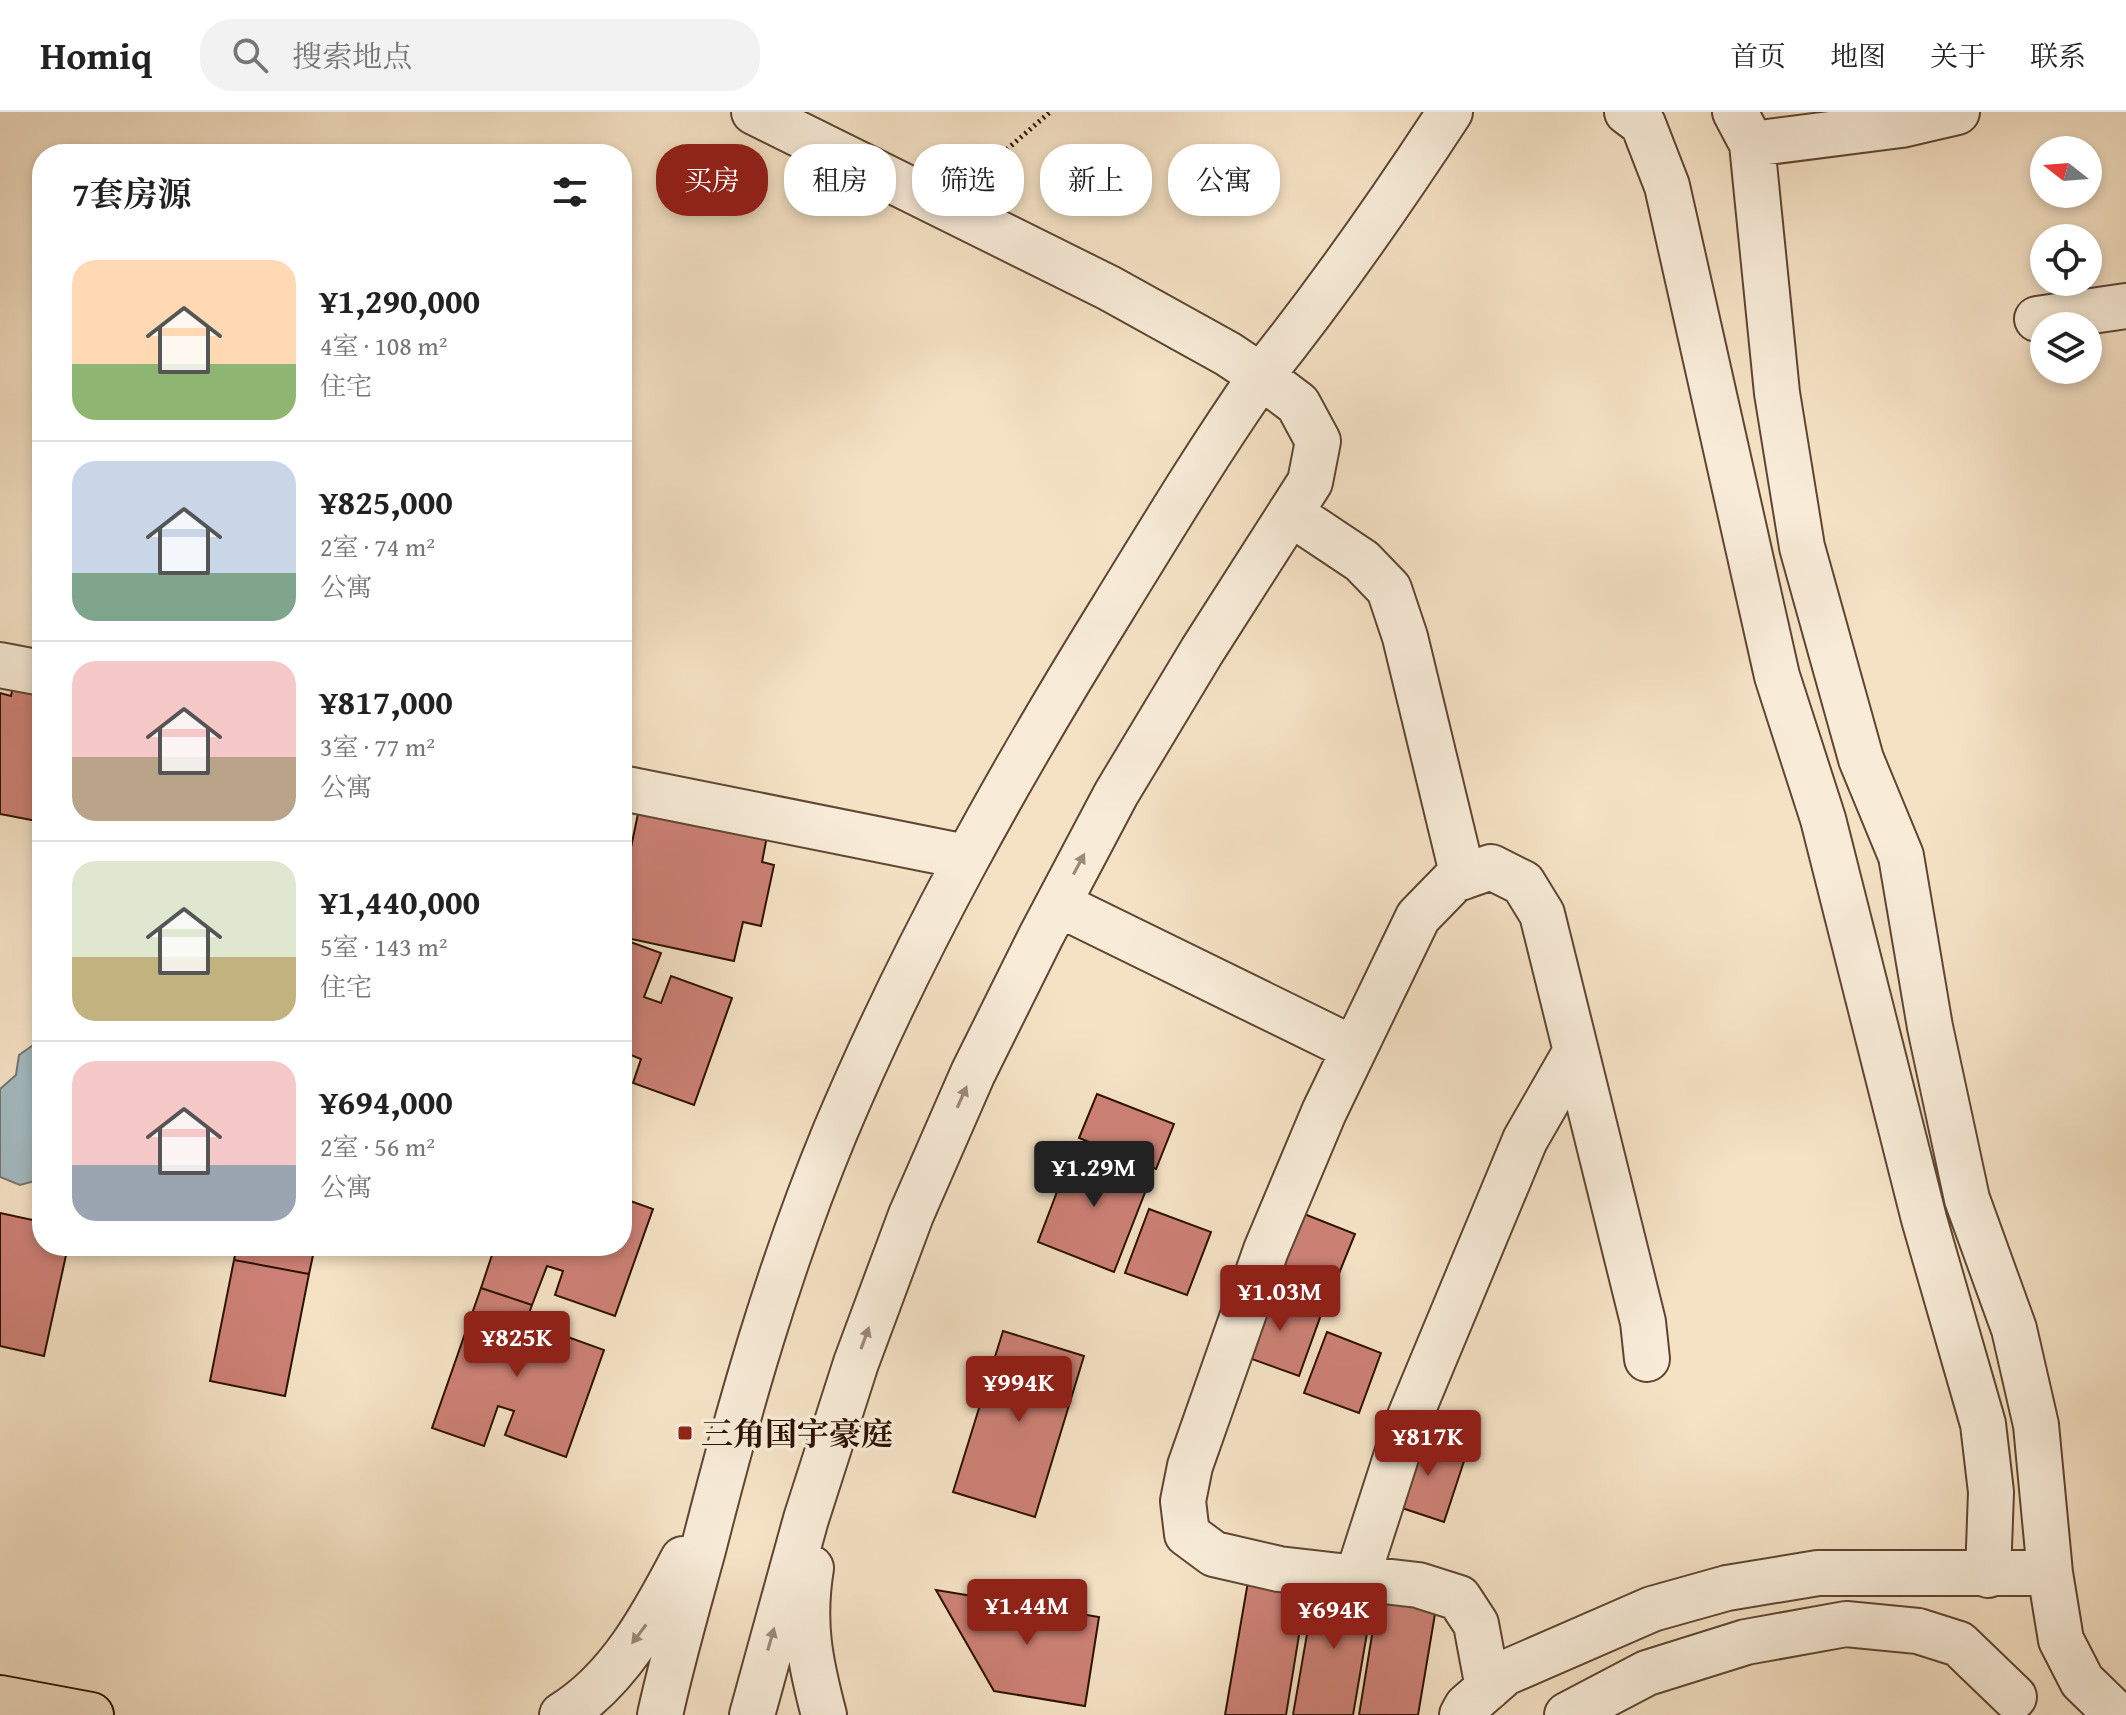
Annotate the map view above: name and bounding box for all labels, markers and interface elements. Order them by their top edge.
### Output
search box [200,19,760,91]
text: Homiq [40,27,152,83]
icon: search [228,33,272,77]
text: 搜索地点 [292,34,412,78]
text: 首页 [1730,35,1786,76]
text: 地图 [1830,35,1886,76]
text: 关于 [1930,35,1986,76]
text: 联系 [2030,35,2086,76]
north arrow [2030,136,2102,208]
map controls [2030,136,2102,384]
chip: 买房 [656,144,768,216]
chip: 租房 [784,144,896,216]
chip: 筛选 [912,144,1024,216]
chip: 新上 [1040,144,1152,216]
chip: 公寓 [1168,144,1280,216]
text: 7套房源 [72,169,192,218]
icon: filters [548,170,592,214]
button: locate [2030,224,2102,296]
text: ¥1,290,000 [320,276,480,325]
icon: home [136,292,232,388]
button: layers [2030,312,2102,384]
text: 4室 · 108 m² [320,326,448,365]
text: 住宅 [320,366,372,405]
text: ¥825,000 [320,477,453,526]
icon: home [136,493,232,589]
text: 2室 · 74 m² [320,527,435,566]
text: 公寓 [320,567,372,606]
text: ¥817,000 [320,677,453,726]
icon: home [136,693,232,789]
text: 3室 · 77 m² [320,727,435,766]
text: 公寓 [320,767,372,806]
one-way arrow [1072,853,1086,876]
text: ¥1,440,000 [320,877,480,926]
icon: home [136,893,232,989]
text: 5室 · 143 m² [320,927,448,966]
text: 住宅 [320,967,372,1006]
text: ¥694,000 [320,1077,453,1126]
one-way arrow [956,1085,969,1109]
icon: home [136,1093,232,1189]
text: 2室 · 56 m² [320,1127,435,1166]
pin: ¥1.29M [1029,1141,1159,1209]
text: ¥1.29M [1052,1147,1136,1186]
text: 公寓 [320,1167,372,1206]
pin: ¥1.03M [1215,1265,1345,1333]
text: ¥1.03M [1238,1271,1322,1310]
pin: ¥825K [461,1311,573,1379]
text: ¥825K [482,1317,552,1356]
one-way arrow [859,1326,872,1350]
pin: ¥994K [963,1356,1075,1424]
text: ¥994K [984,1362,1054,1401]
place label: 三角国宇豪庭 [701,1410,893,1457]
pin: ¥817K [1372,1410,1484,1478]
text: ¥817K [1393,1416,1463,1455]
marker: 三角国宇豪庭 [676,1424,694,1442]
pin: ¥1.44M [962,1579,1092,1647]
pin: ¥694K [1278,1583,1390,1651]
text: ¥1.44M [985,1585,1069,1624]
text: ¥694K [1299,1589,1369,1628]
one-way arrow [632,1624,648,1645]
one-way arrow [766,1627,778,1652]

